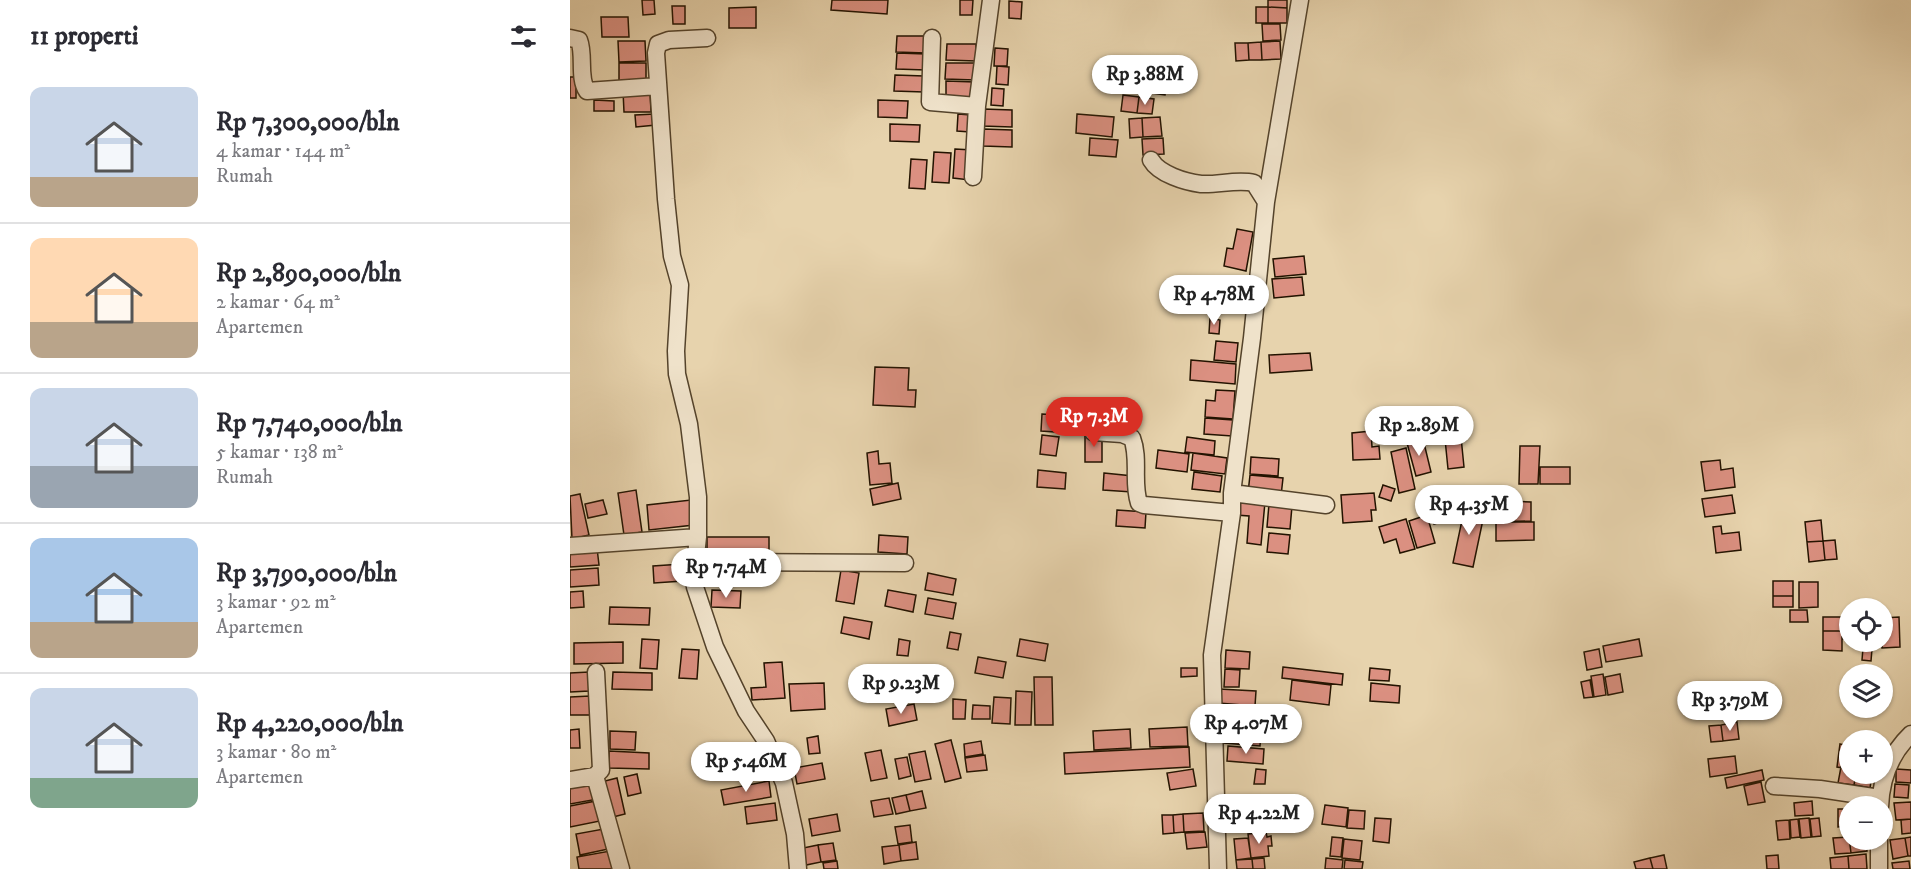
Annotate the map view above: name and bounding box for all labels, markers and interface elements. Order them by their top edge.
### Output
text: 11 properti [30,20,138,53]
icon: filters [507,20,540,53]
pin: Rp 3.88M [1083,55,1207,106]
text: Rp 3.88M [1106,62,1184,87]
text: Rp 7,300,000/bln [216,106,400,139]
icon: home [78,111,150,183]
text: 4 kamar · 144 m² [216,139,350,164]
text: Rumah [216,164,273,189]
text: Rp 2,890,000/bln [216,257,401,290]
icon: home [78,262,150,334]
pin: Rp 4.78M [1152,275,1276,326]
text: Rp 4.78M [1173,282,1255,307]
text: 2 kamar · 64 m² [216,290,340,315]
text: Apartemen [216,315,303,340]
pin: Rp 7.3M [1039,397,1149,448]
text: Rp 7.3M [1060,404,1128,429]
pin: Rp 2.89M [1357,406,1481,457]
text: Rp 7,740,000/bln [216,407,403,440]
icon: home [78,412,150,484]
text: Rp 2.89M [1379,413,1459,438]
text: 5 kamar · 138 m² [216,440,343,465]
text: Rumah [216,465,273,490]
pin: Rp 4.35M [1407,485,1531,536]
text: Rp 4.35M [1429,492,1509,517]
pin: Rp 7.74M [664,548,788,599]
text: Rp 7.74M [685,555,767,580]
text: Rp 3,790,000/bln [216,557,397,590]
icon: home [78,562,150,634]
text: 3 kamar · 92 m² [216,590,336,615]
map controls [1839,598,1893,850]
button: locate [1839,598,1893,652]
text: Apartemen [216,615,303,640]
pin: Rp 9.23M [839,664,963,715]
button: layers [1839,664,1893,718]
text: Rp 9.23M [862,671,940,696]
pin: Rp 3.79M [1668,681,1792,732]
text: Rp 3.79M [1691,688,1769,713]
pin: Rp 4.07M [1184,704,1308,755]
text: Rp 4,220,000/bln [216,707,404,740]
text: Rp 4.07M [1204,711,1288,736]
icon: home [78,712,150,784]
button: + [1839,730,1893,784]
text: 3 kamar · 80 m² [216,740,336,765]
pin: Rp 5.46M [684,742,808,793]
text: Rp 5.46M [705,749,787,774]
text: Apartemen [216,765,303,790]
pin: Rp 4.22M [1197,794,1321,845]
button: − [1839,796,1893,850]
text: Rp 4.22M [1218,801,1300,826]

